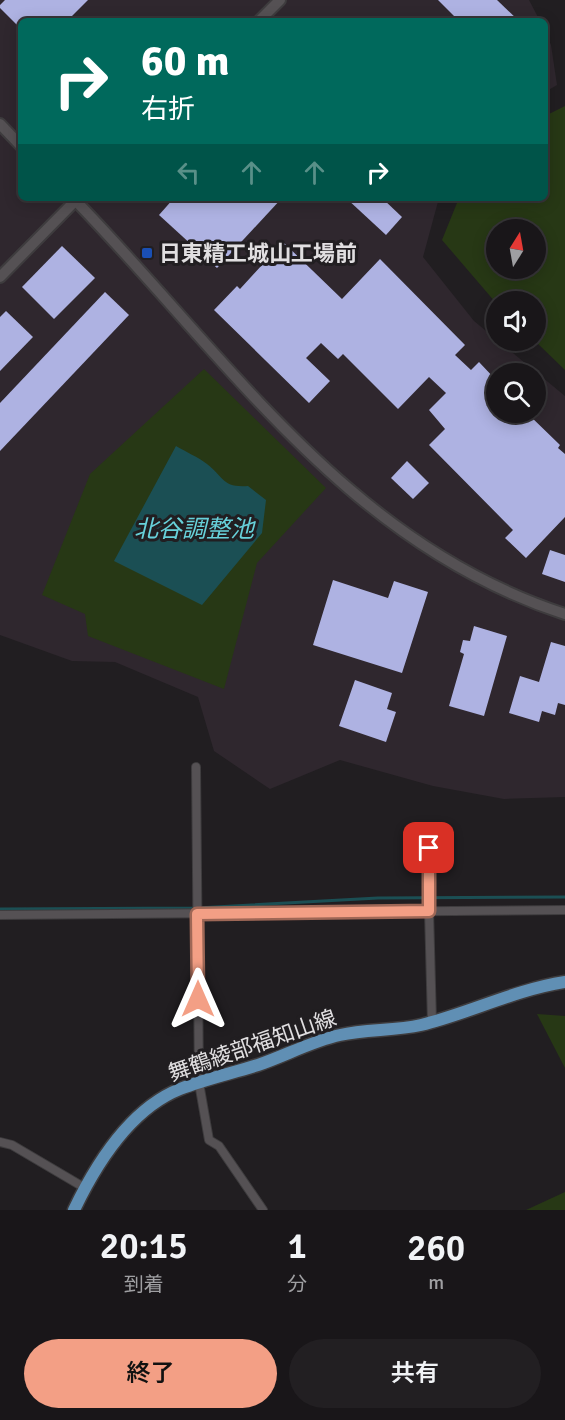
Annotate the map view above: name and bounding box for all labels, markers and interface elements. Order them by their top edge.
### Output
text: 60 m [141,36,230,87]
icon: right [42,42,120,120]
text: 右折 [141,93,195,126]
icon: left [172,156,205,189]
icon: ahead [235,156,268,189]
icon: ahead [298,156,331,189]
icon: right [361,156,394,189]
north arrow [486,219,546,279]
map controls [486,219,546,423]
place label: 日東精工城山工場前 [159,240,357,267]
marker: 日東精工城山工場前 [140,246,154,260]
button: sound [486,291,546,351]
button: search [486,363,546,423]
water label: 北谷調整池 [134,514,256,544]
pin [403,822,454,873]
icon: arrive [412,831,445,864]
position arrow [166,967,230,1031]
street label: 舞鶴綾部福知山線 [165,1004,340,1087]
text: 20:15 [100,1224,188,1269]
text: 1 [288,1224,307,1269]
text: 260 [407,1226,465,1271]
text: m [428,1270,444,1295]
text: 到着 [124,1272,164,1297]
text: 分 [287,1272,307,1297]
button: 終了 [24,1339,277,1408]
button: 共有 [289,1339,541,1408]

